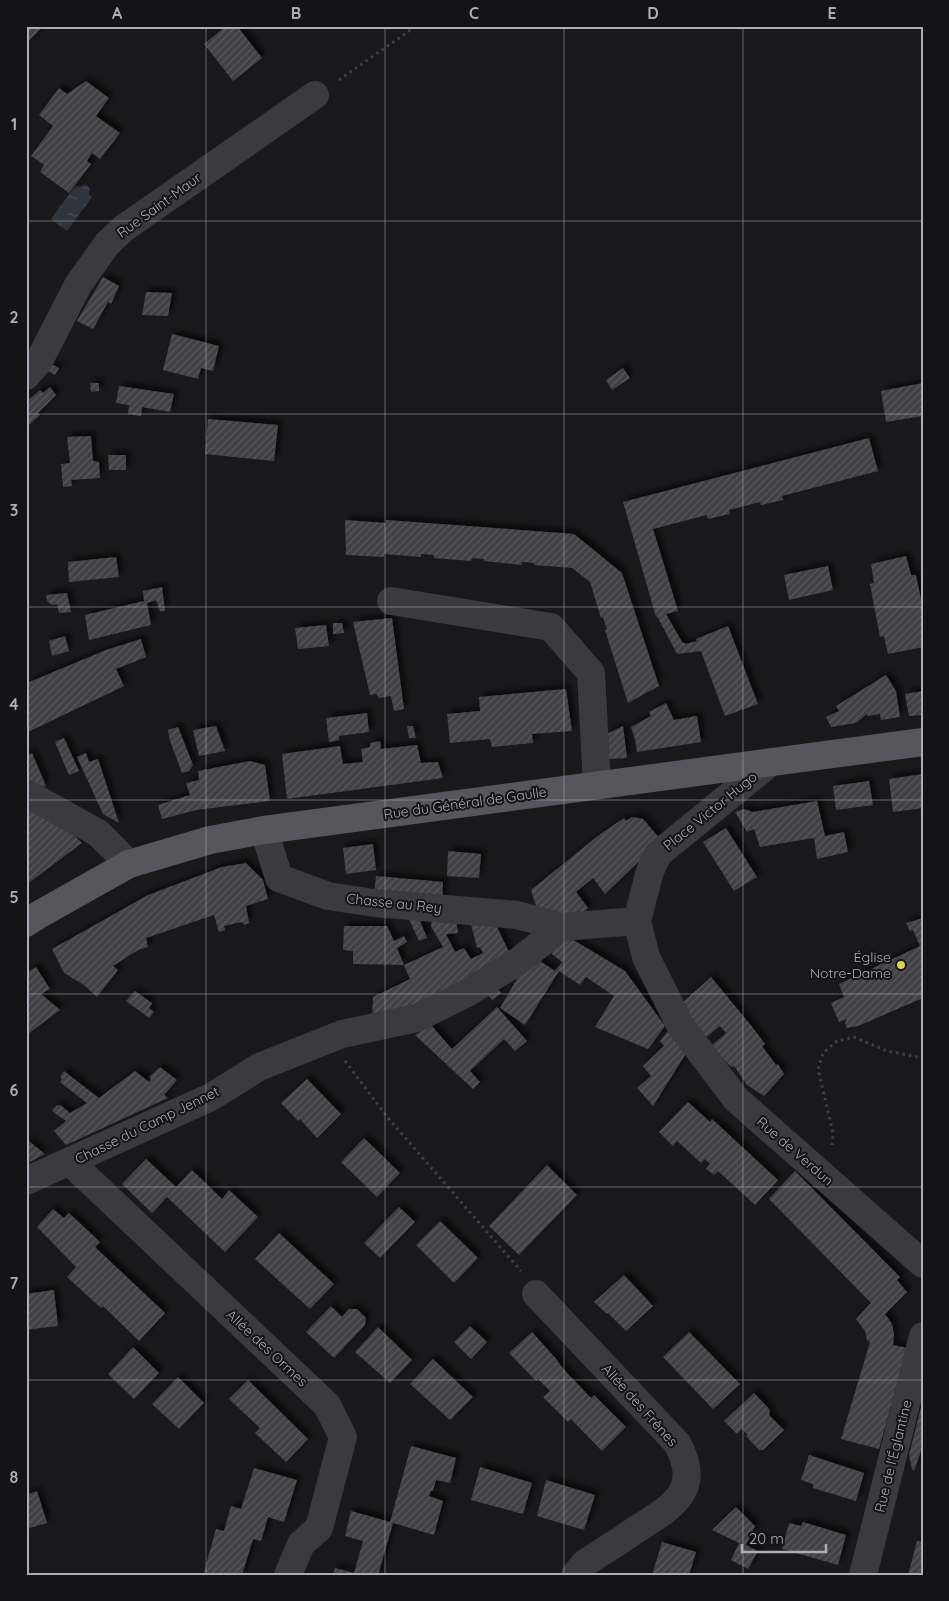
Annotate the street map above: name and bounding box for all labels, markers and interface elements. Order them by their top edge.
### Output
text: A [112,3,123,23]
text: B [291,3,301,23]
text: C [469,3,479,23]
text: D [647,3,659,23]
text: E [827,3,837,23]
text: 1 [11,114,17,134]
street label: Rue Saint-Maur [113,168,205,242]
text: 2 [9,307,19,327]
text: 3 [10,500,18,520]
text: 4 [9,694,19,714]
street label: Place Victor Hugo [659,768,761,854]
street label: Rue du Général de Gaulle [382,783,548,823]
text: 5 [9,887,19,907]
street label: Chasse au Rey [345,889,443,917]
place label: Église Notre-Dame [810,948,891,982]
marker: Église Notre-Dame [895,959,907,971]
text: 6 [10,1080,19,1100]
street label: Chasse du Camp Jennet [72,1082,222,1168]
street label: Rue de Verdun [753,1113,837,1189]
text: 7 [10,1273,19,1293]
street label: Allée des Ormes [222,1306,312,1390]
street label: Allée des Frênes [598,1360,682,1450]
street label: Rue de l'Églantine [870,1398,916,1514]
text: 8 [10,1467,19,1487]
scale bar [742,1521,825,1553]
text: 20 m [749,1529,784,1548]

